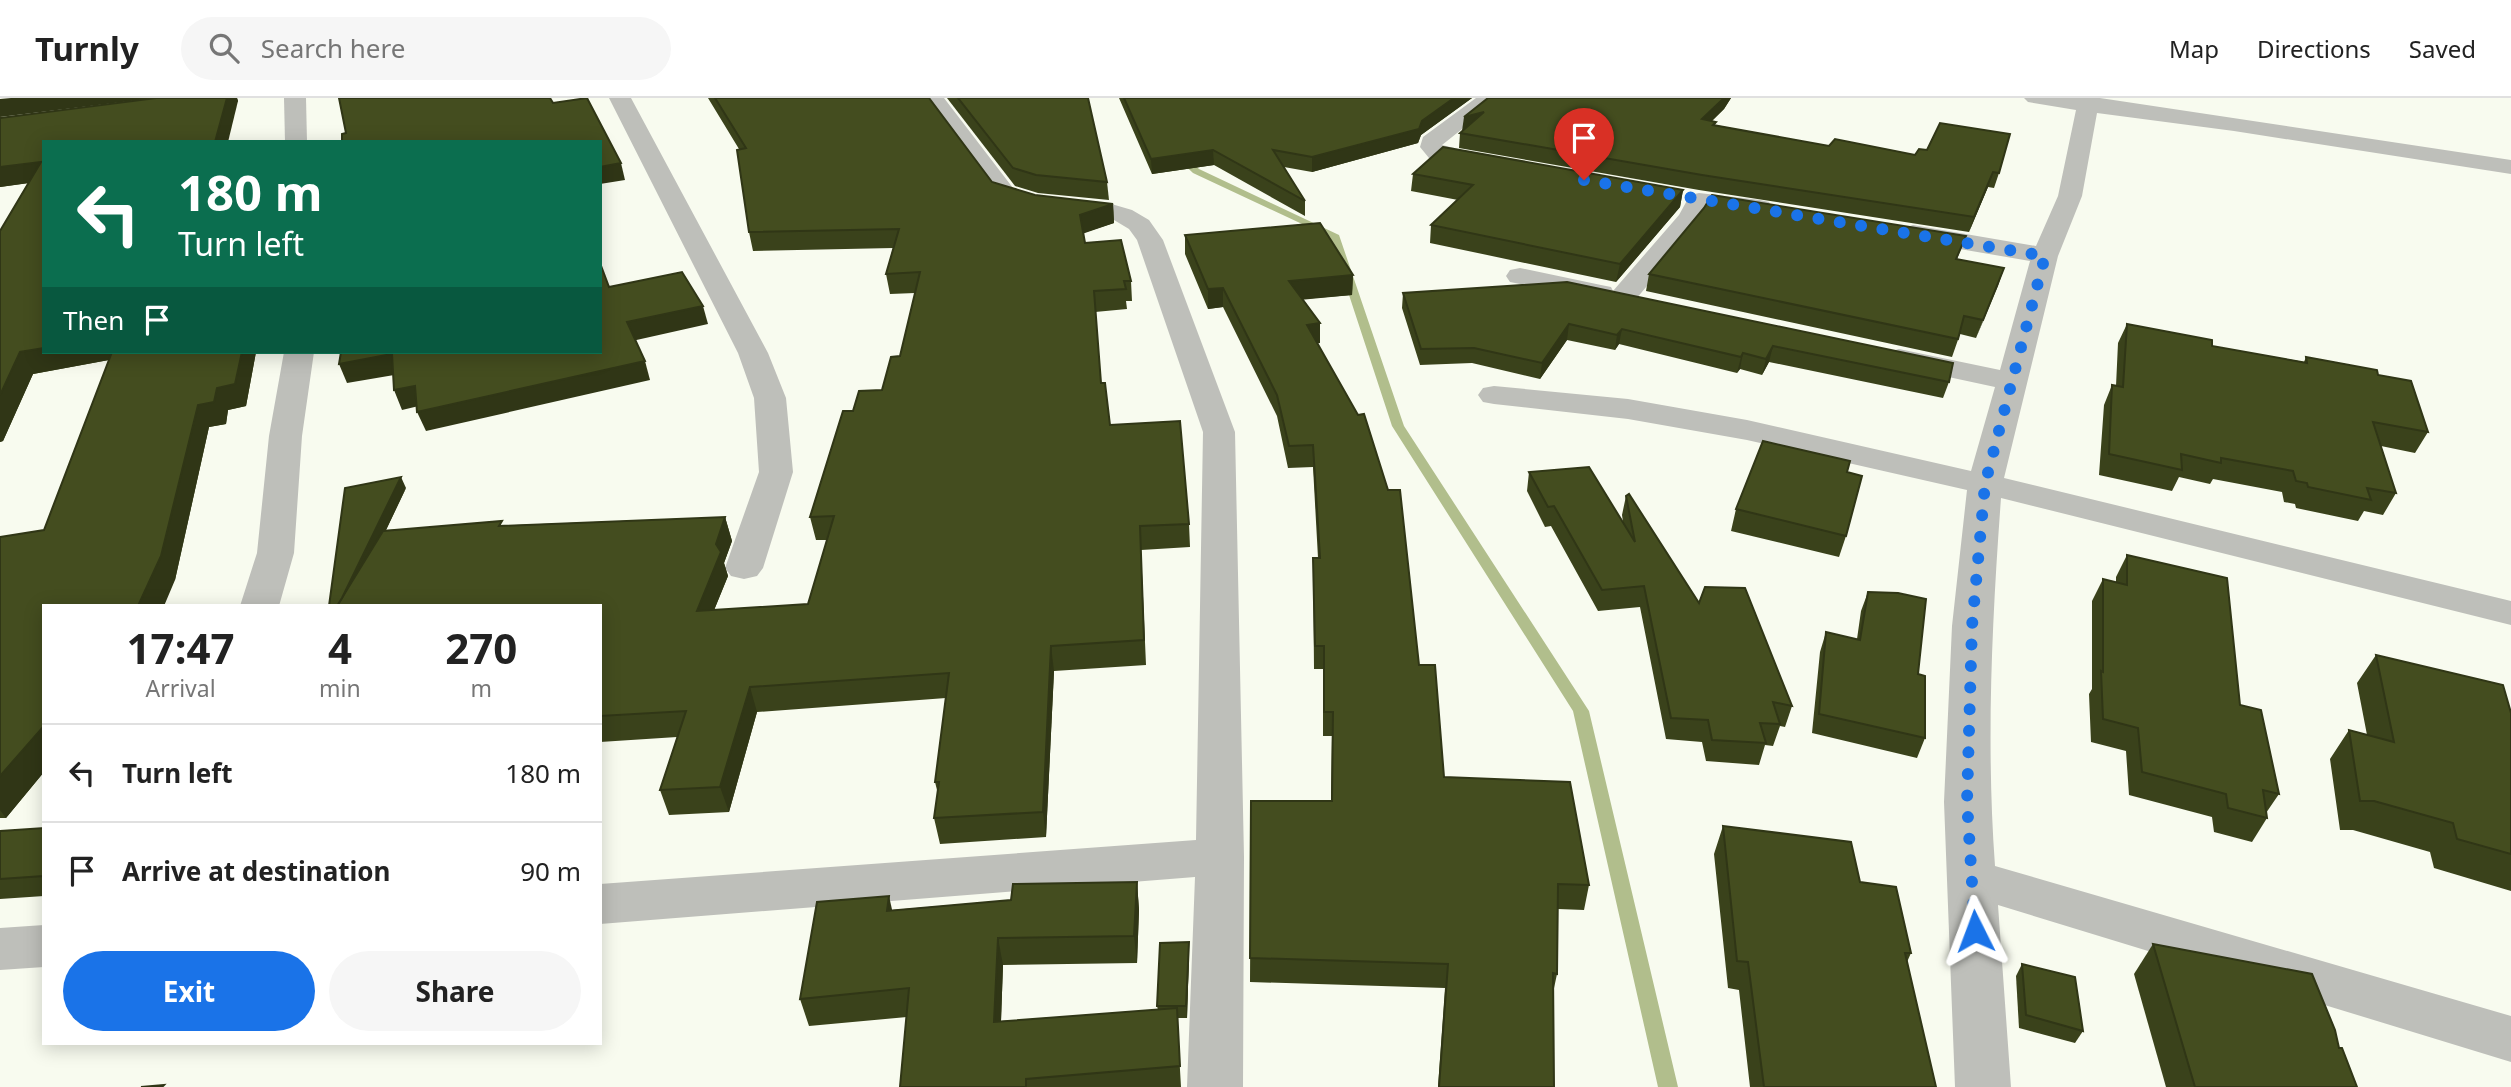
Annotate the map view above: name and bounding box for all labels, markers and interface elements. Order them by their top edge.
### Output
search box [181,17,671,80]
text: Turnly [35,26,139,71]
icon: search [205,29,243,67]
text: Search here [261,30,405,66]
text: Map [2169,32,2219,65]
text: Directions [2257,32,2371,65]
text: Saved [2409,32,2476,65]
pin [1554,108,1614,180]
icon: arrive [1565,119,1603,157]
text: 180 m [178,159,323,225]
icon: left [63,168,154,259]
text: Turn left [178,222,304,265]
icon: arrive [138,301,176,339]
text: Then [63,302,124,338]
text: 17:47 [127,619,234,676]
text: 4 [328,619,352,676]
text: 270 [445,619,517,676]
text: Arrival [145,672,216,704]
text: min [319,672,361,704]
text: m [471,672,492,704]
icon: left [63,754,101,792]
text: Turn left [122,755,233,791]
text: 180 m [505,755,581,791]
icon: arrive [63,852,101,890]
text: Arrive at destination [122,853,391,889]
text: 90 m [520,853,581,889]
position arrow [1938,894,2012,968]
button: Exit [63,951,315,1031]
button: Share [329,951,581,1031]

